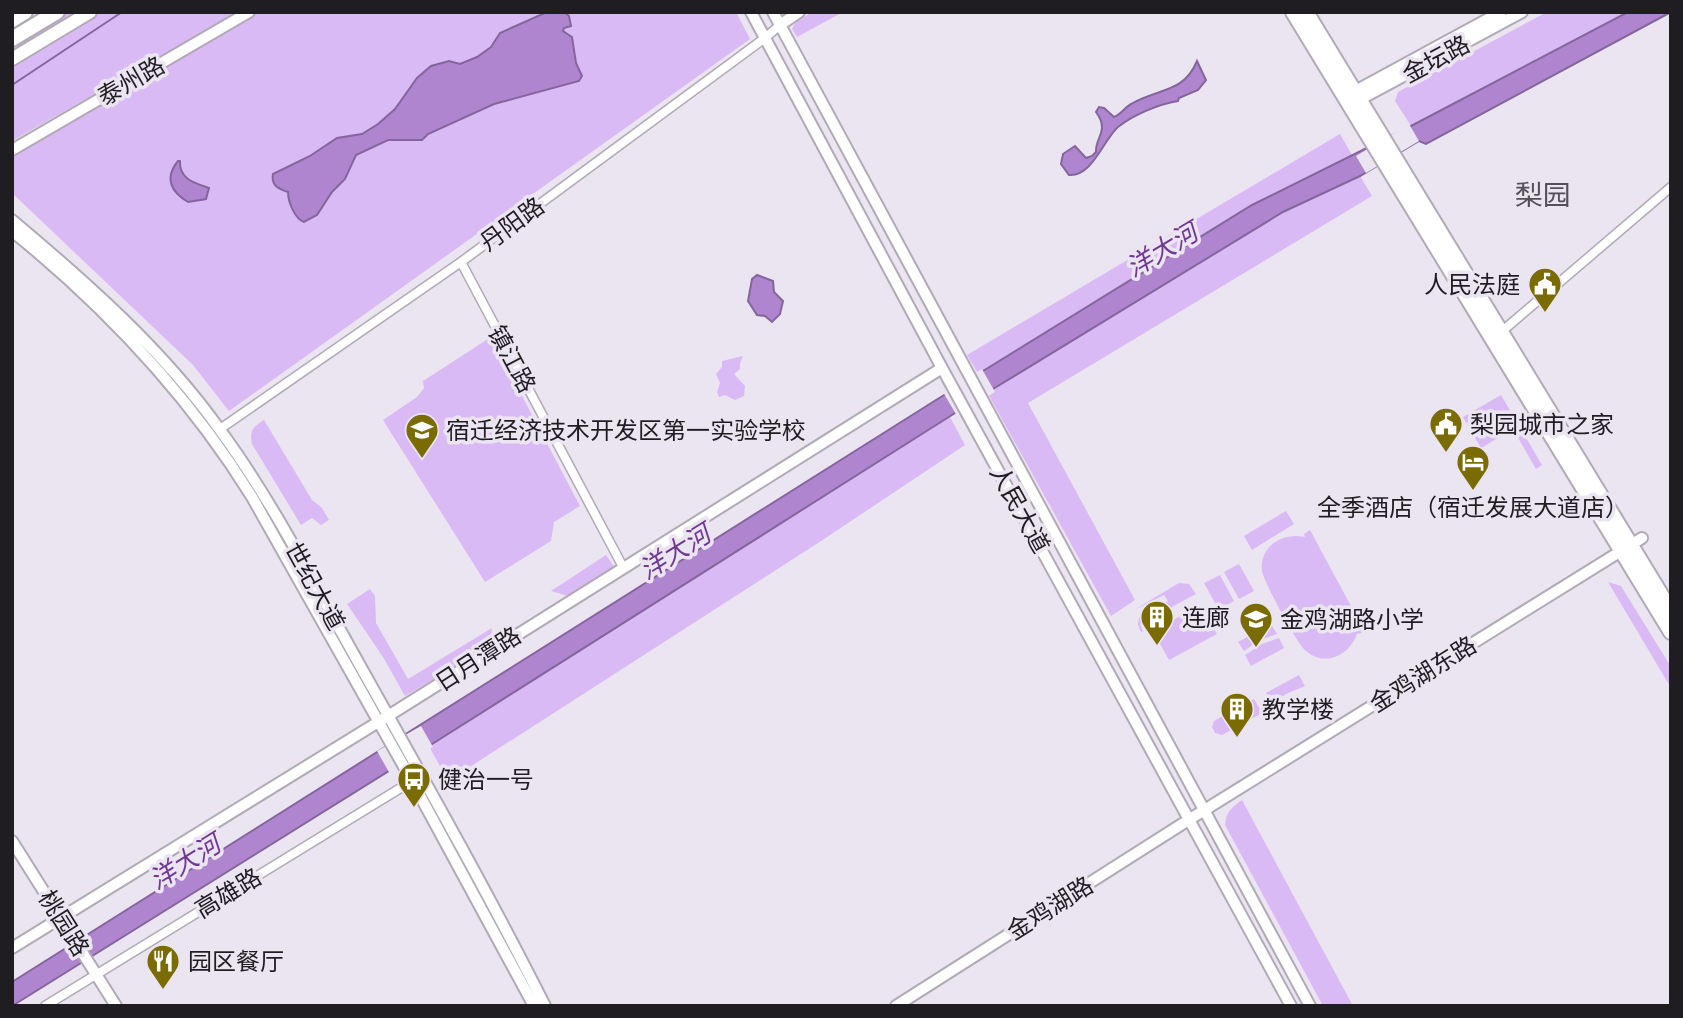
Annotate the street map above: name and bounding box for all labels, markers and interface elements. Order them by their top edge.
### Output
street label: 金坛路 [1397,29,1475,89]
street label: 泰州路 [93,50,169,112]
district label: 梨园 [1515,178,1571,212]
street label: 丹阳路 [474,191,550,257]
water label: 洋大河 [1120,214,1208,284]
public building icon: 人民法庭 [1526,265,1564,314]
place label: 人民法庭 [1424,270,1520,299]
street label: 镇江路 [482,320,542,398]
public building icon: 梨园城市之家 [1427,405,1465,454]
place label: 梨园城市之家 [1470,410,1614,439]
school or university icon: 宿迁经济技术开发区第一实验学校 [403,411,441,460]
place label: 宿迁经济技术开发区第一实验学校 [446,416,806,445]
hotel icon: 全季酒店（宿迁发展大道店） [1454,443,1492,492]
street label: 人民大道 [984,460,1056,558]
place label: 全季酒店（宿迁发展大道店） [1317,493,1629,522]
water label: 洋大河 [633,515,721,586]
street label: 世纪大道 [279,537,351,635]
building icon: 连廊 [1138,598,1176,647]
school or university icon: 金鸡湖路小学 [1237,600,1275,649]
place label: 连廊 [1182,603,1230,632]
place label: 金鸡湖路小学 [1280,605,1424,634]
street label: 日月潭路 [430,621,526,697]
street label: 金鸡湖东路 [1364,630,1482,718]
building icon: 教学楼 [1218,690,1256,739]
place label: 教学楼 [1262,695,1334,724]
bus stop icon: 健治一号 [395,760,433,809]
place label: 健治一号 [438,765,534,794]
water label: 洋大河 [143,825,231,896]
street label: 高雄路 [190,862,266,924]
street label: 金鸡湖路 [1002,870,1098,946]
street label: 桃园路 [33,885,95,961]
restaurant icon: 园区餐厅 [144,942,182,991]
place label: 园区餐厅 [188,947,284,976]

